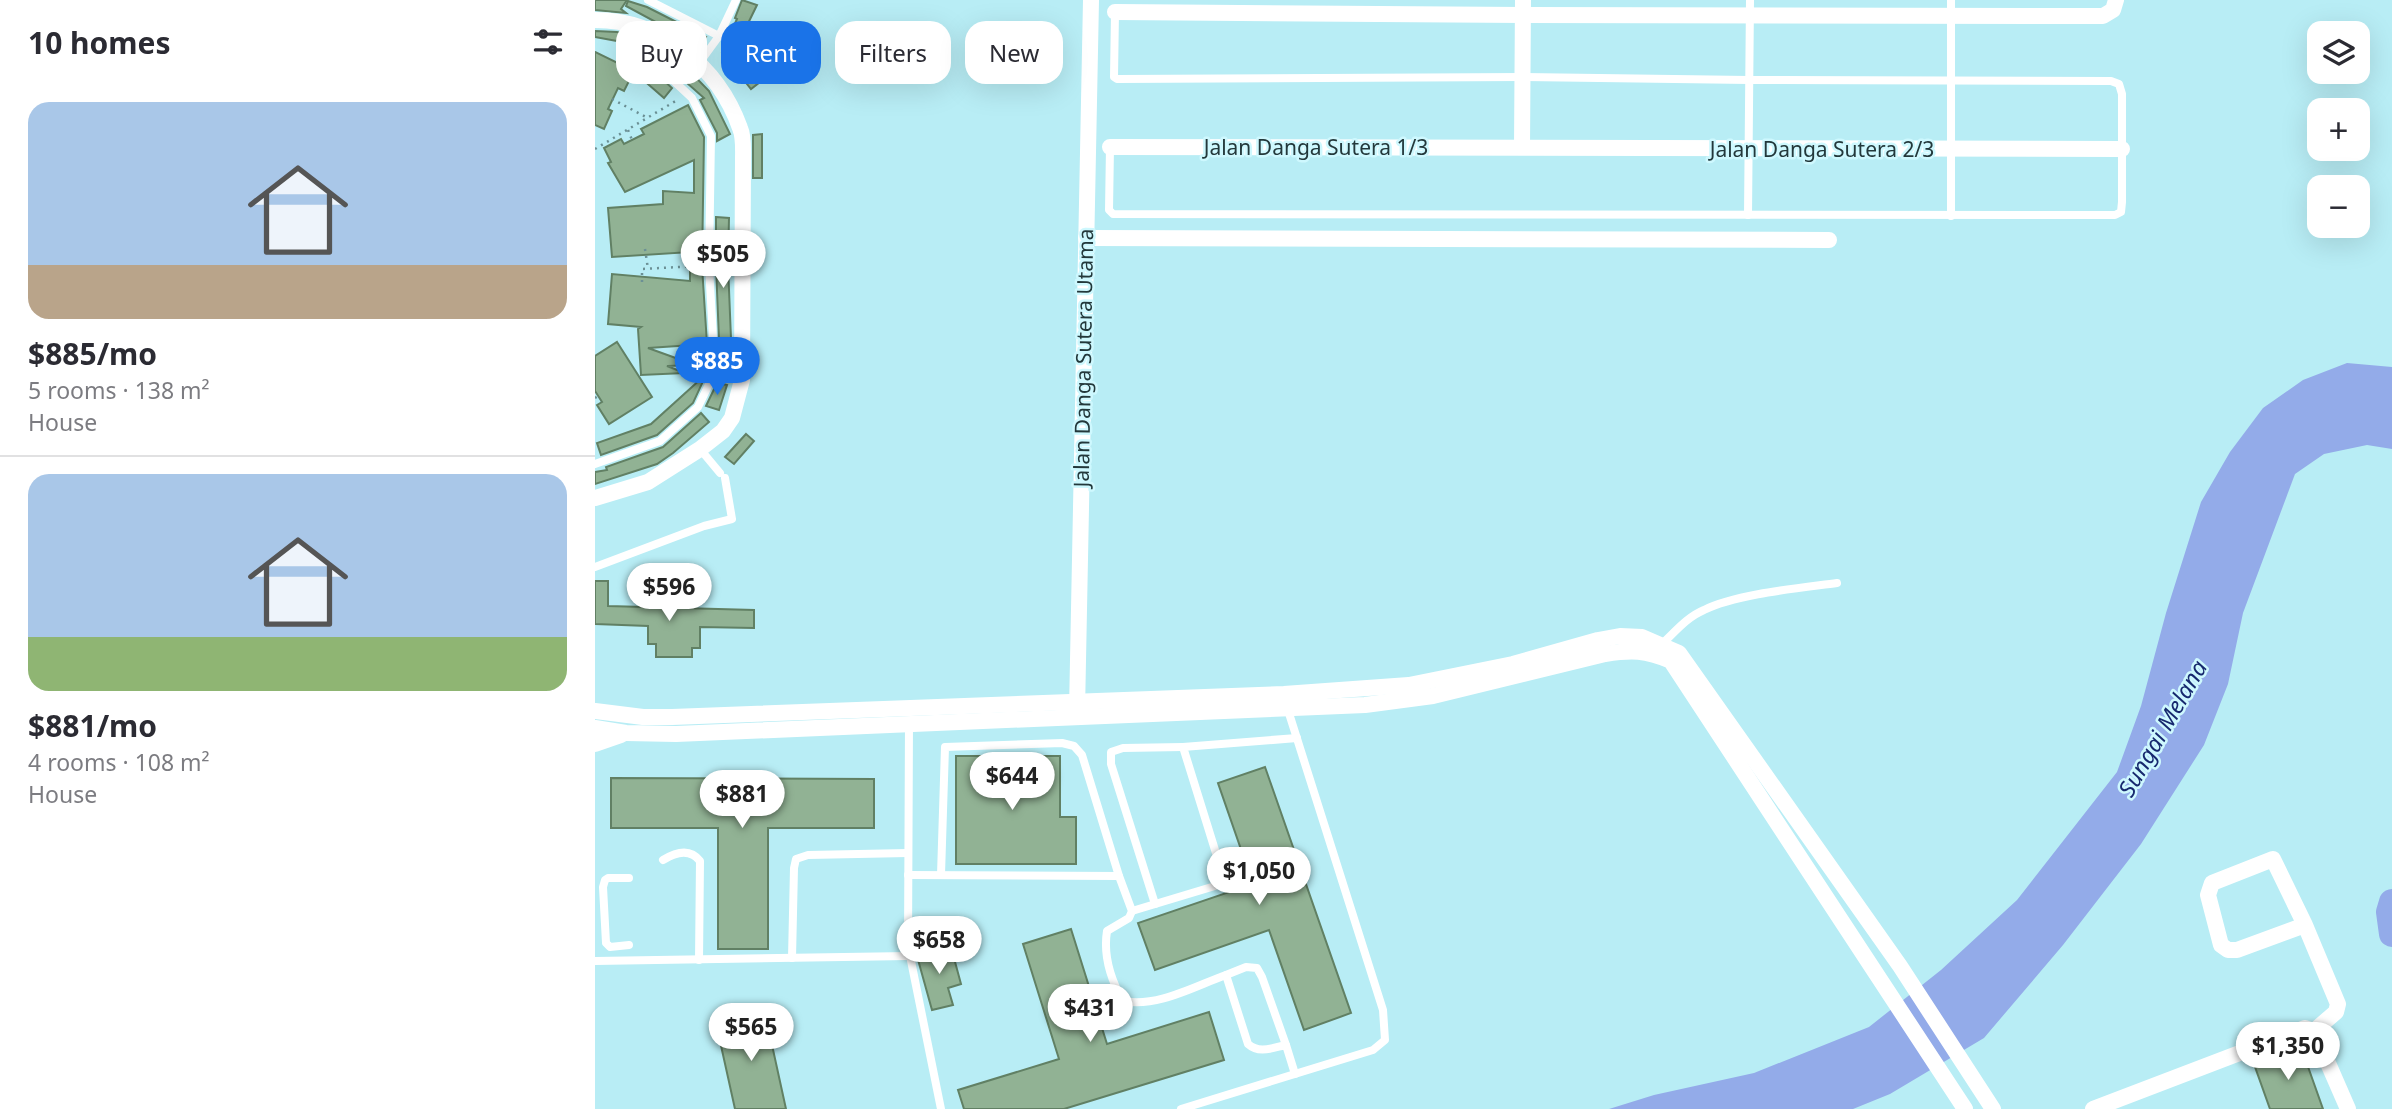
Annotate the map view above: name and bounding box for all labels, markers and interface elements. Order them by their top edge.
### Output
chip: Buy [616,21,707,84]
chip: Rent [721,21,821,84]
chip: Filters [835,21,951,84]
chip: New [965,21,1063,84]
map controls [2307,21,2370,238]
button: layers [2307,21,2370,84]
text: 10 homes [28,22,171,63]
icon: filters [529,23,567,61]
button: + [2307,98,2370,161]
street label: Jalan Danga Sutera 1/3 [1202,133,1428,161]
street label: Jalan Danga Sutera 2/3 [1708,135,1934,163]
icon: home [235,147,361,273]
button: − [2307,175,2370,238]
street label: Jalan Danga Sutera Utama [1067,228,1099,490]
pin: $505 [682,230,764,290]
text: $505 [697,237,749,269]
text: $885/mo [28,333,157,374]
pin: $885 [676,338,758,397]
text: $885 [691,344,743,376]
text: 5 rooms · 138 m² [28,374,210,406]
text: House [28,406,97,438]
icon: home [235,519,361,645]
pin: $596 [628,564,710,623]
text: $596 [643,570,695,602]
water label: Sungai Melana [2110,654,2214,802]
text: $881/mo [28,705,157,746]
text: 4 rooms · 108 m² [28,746,210,778]
pin: $644 [971,752,1053,812]
text: $644 [986,759,1038,791]
pin: $881 [701,770,783,830]
text: $881 [716,777,768,809]
text: House [28,778,97,810]
pin: $1,050 [1202,848,1316,907]
text: $1,050 [1223,854,1295,886]
pin: $658 [898,916,980,976]
text: $658 [913,923,965,955]
pin: $431 [1049,984,1131,1044]
text: $431 [1064,991,1116,1023]
pin: $565 [710,1004,792,1063]
text: $565 [725,1010,777,1042]
pin: $1,350 [2231,1023,2345,1082]
text: $1,350 [2252,1029,2324,1061]

